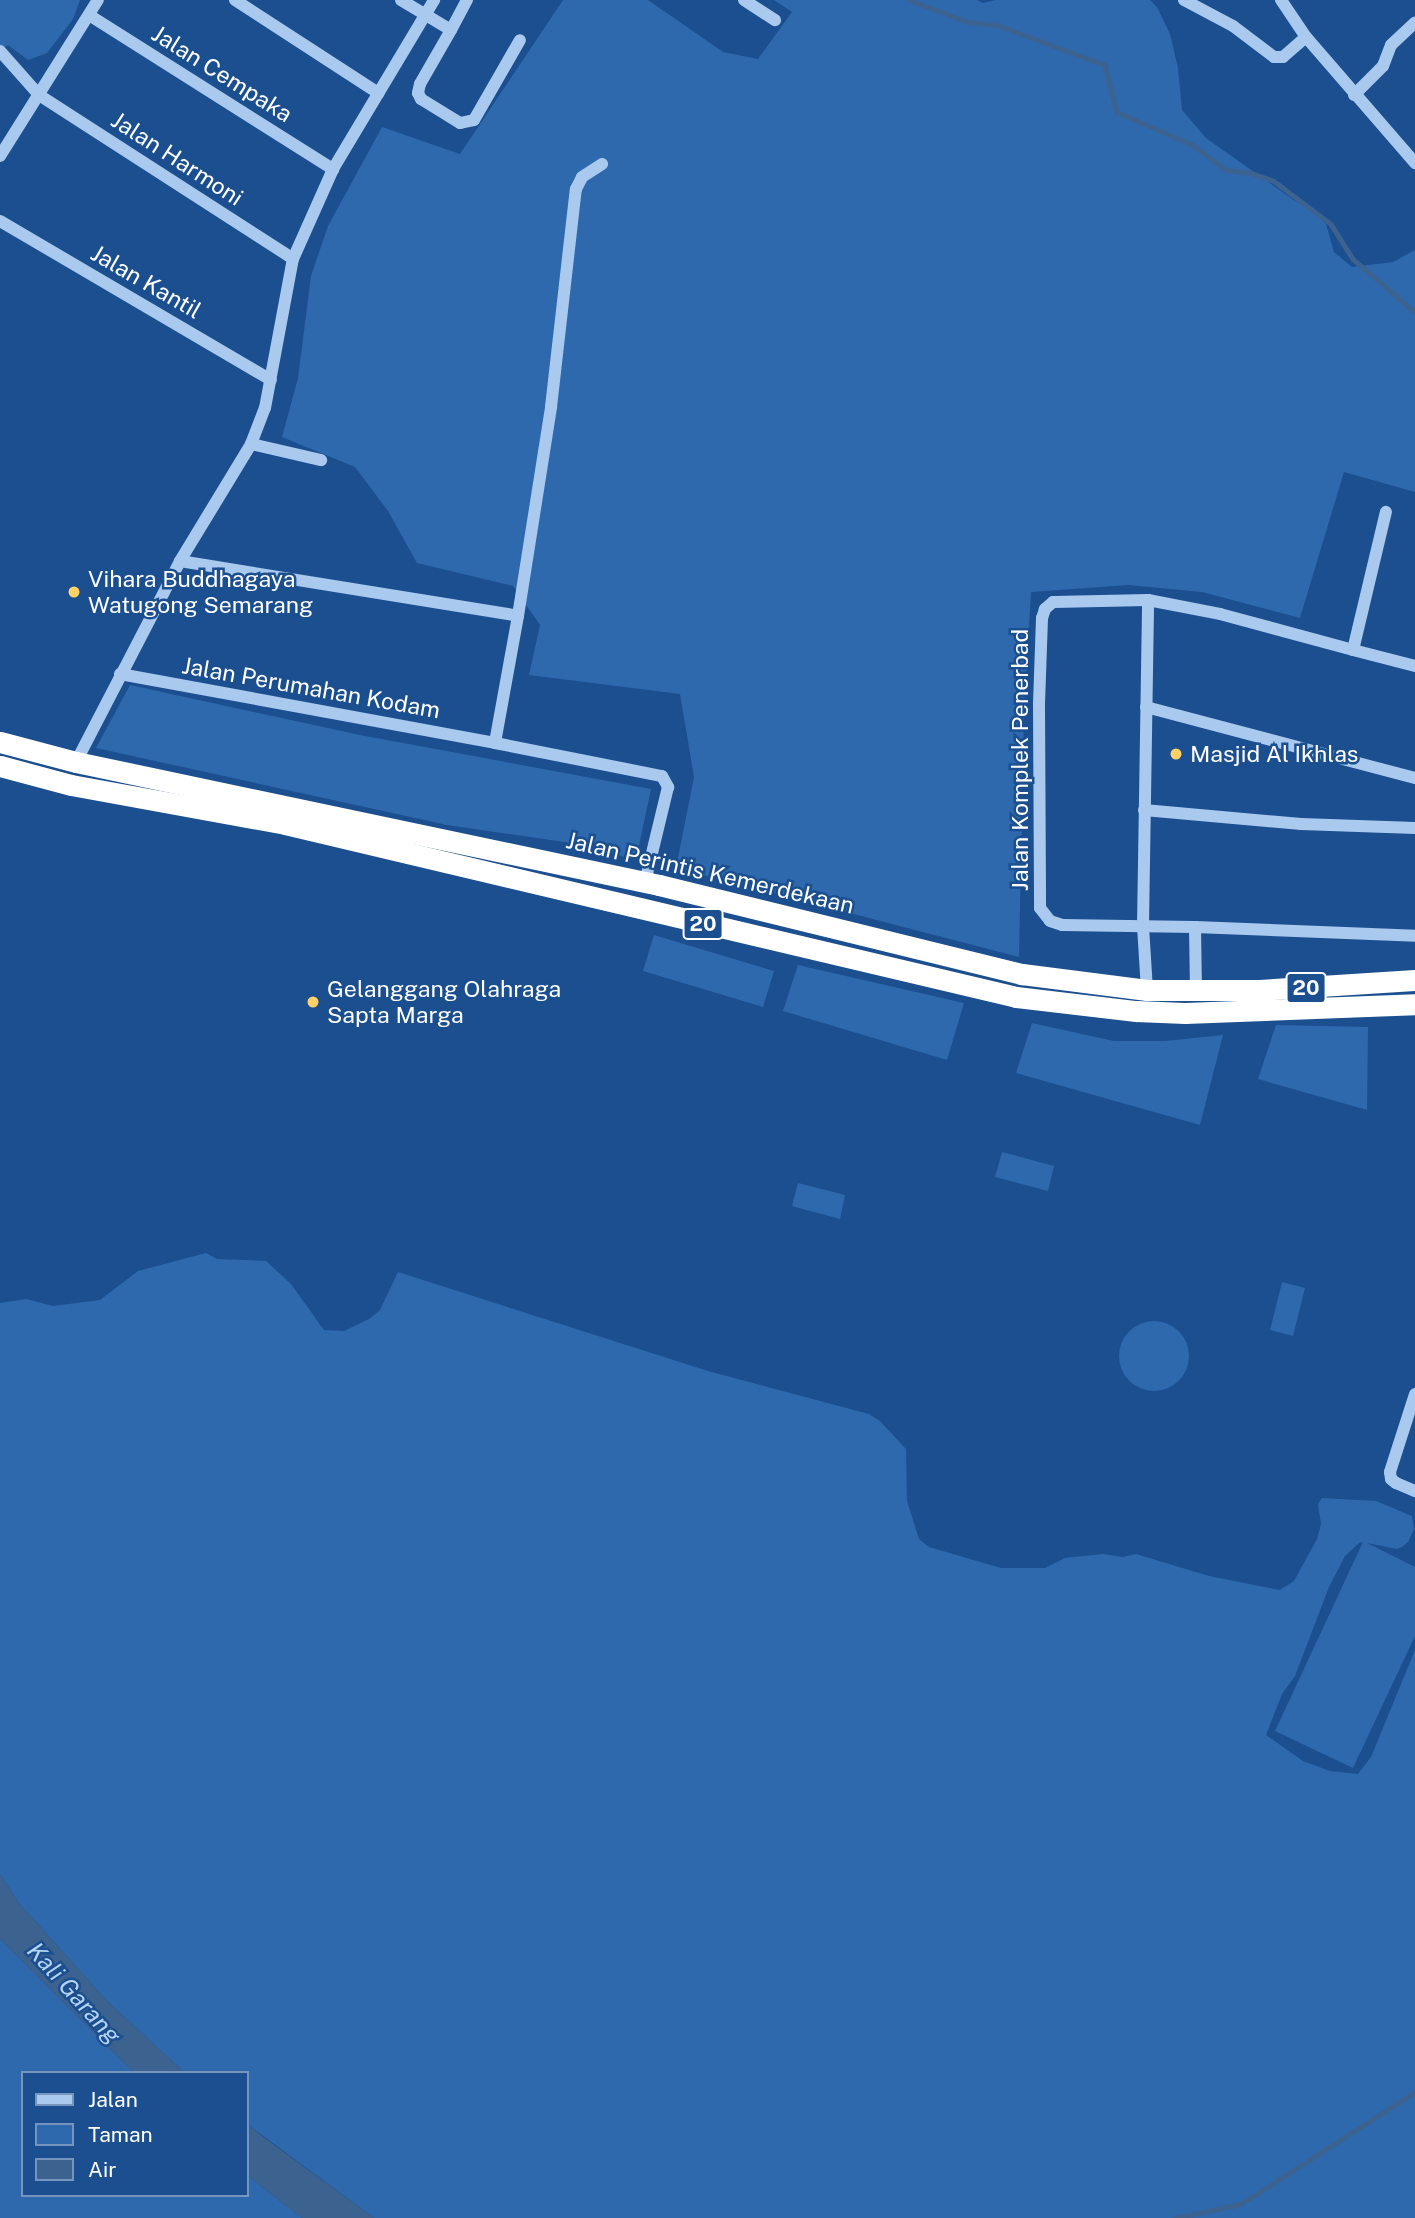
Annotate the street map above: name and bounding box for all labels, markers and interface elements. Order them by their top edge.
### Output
street label: Jalan Cempaka [147,20,297,128]
street label: Jalan Harmoni [106,106,248,212]
street label: Jalan Kantil [86,239,206,325]
place label: Vihara Buddhagaya Watugong Semarang [88,565,313,619]
marker: Vihara Buddhagaya Watugong Semarang [66,584,82,600]
street label: Jalan Komplek Penerbad [1006,629,1034,891]
street label: Jalan Perumahan Kodam [180,652,442,724]
place label: Masjid Al Ikhlas [1190,740,1358,768]
marker: Masjid Al Ikhlas [1168,746,1184,762]
street label: Jalan Perintis Kemerdekaan [563,826,857,920]
road number: 20 [682,906,724,942]
road number: 20 [1285,970,1327,1006]
place label: Gelanggang Olahraga Sapta Marga [327,975,561,1029]
marker: Gelanggang Olahraga Sapta Marga [305,994,321,1010]
water label: Kali Garang [21,1937,127,2049]
legend [21,2071,248,2197]
text: Jalan [88,2087,138,2112]
text: Taman [88,2122,153,2147]
text: Air [88,2157,116,2182]

